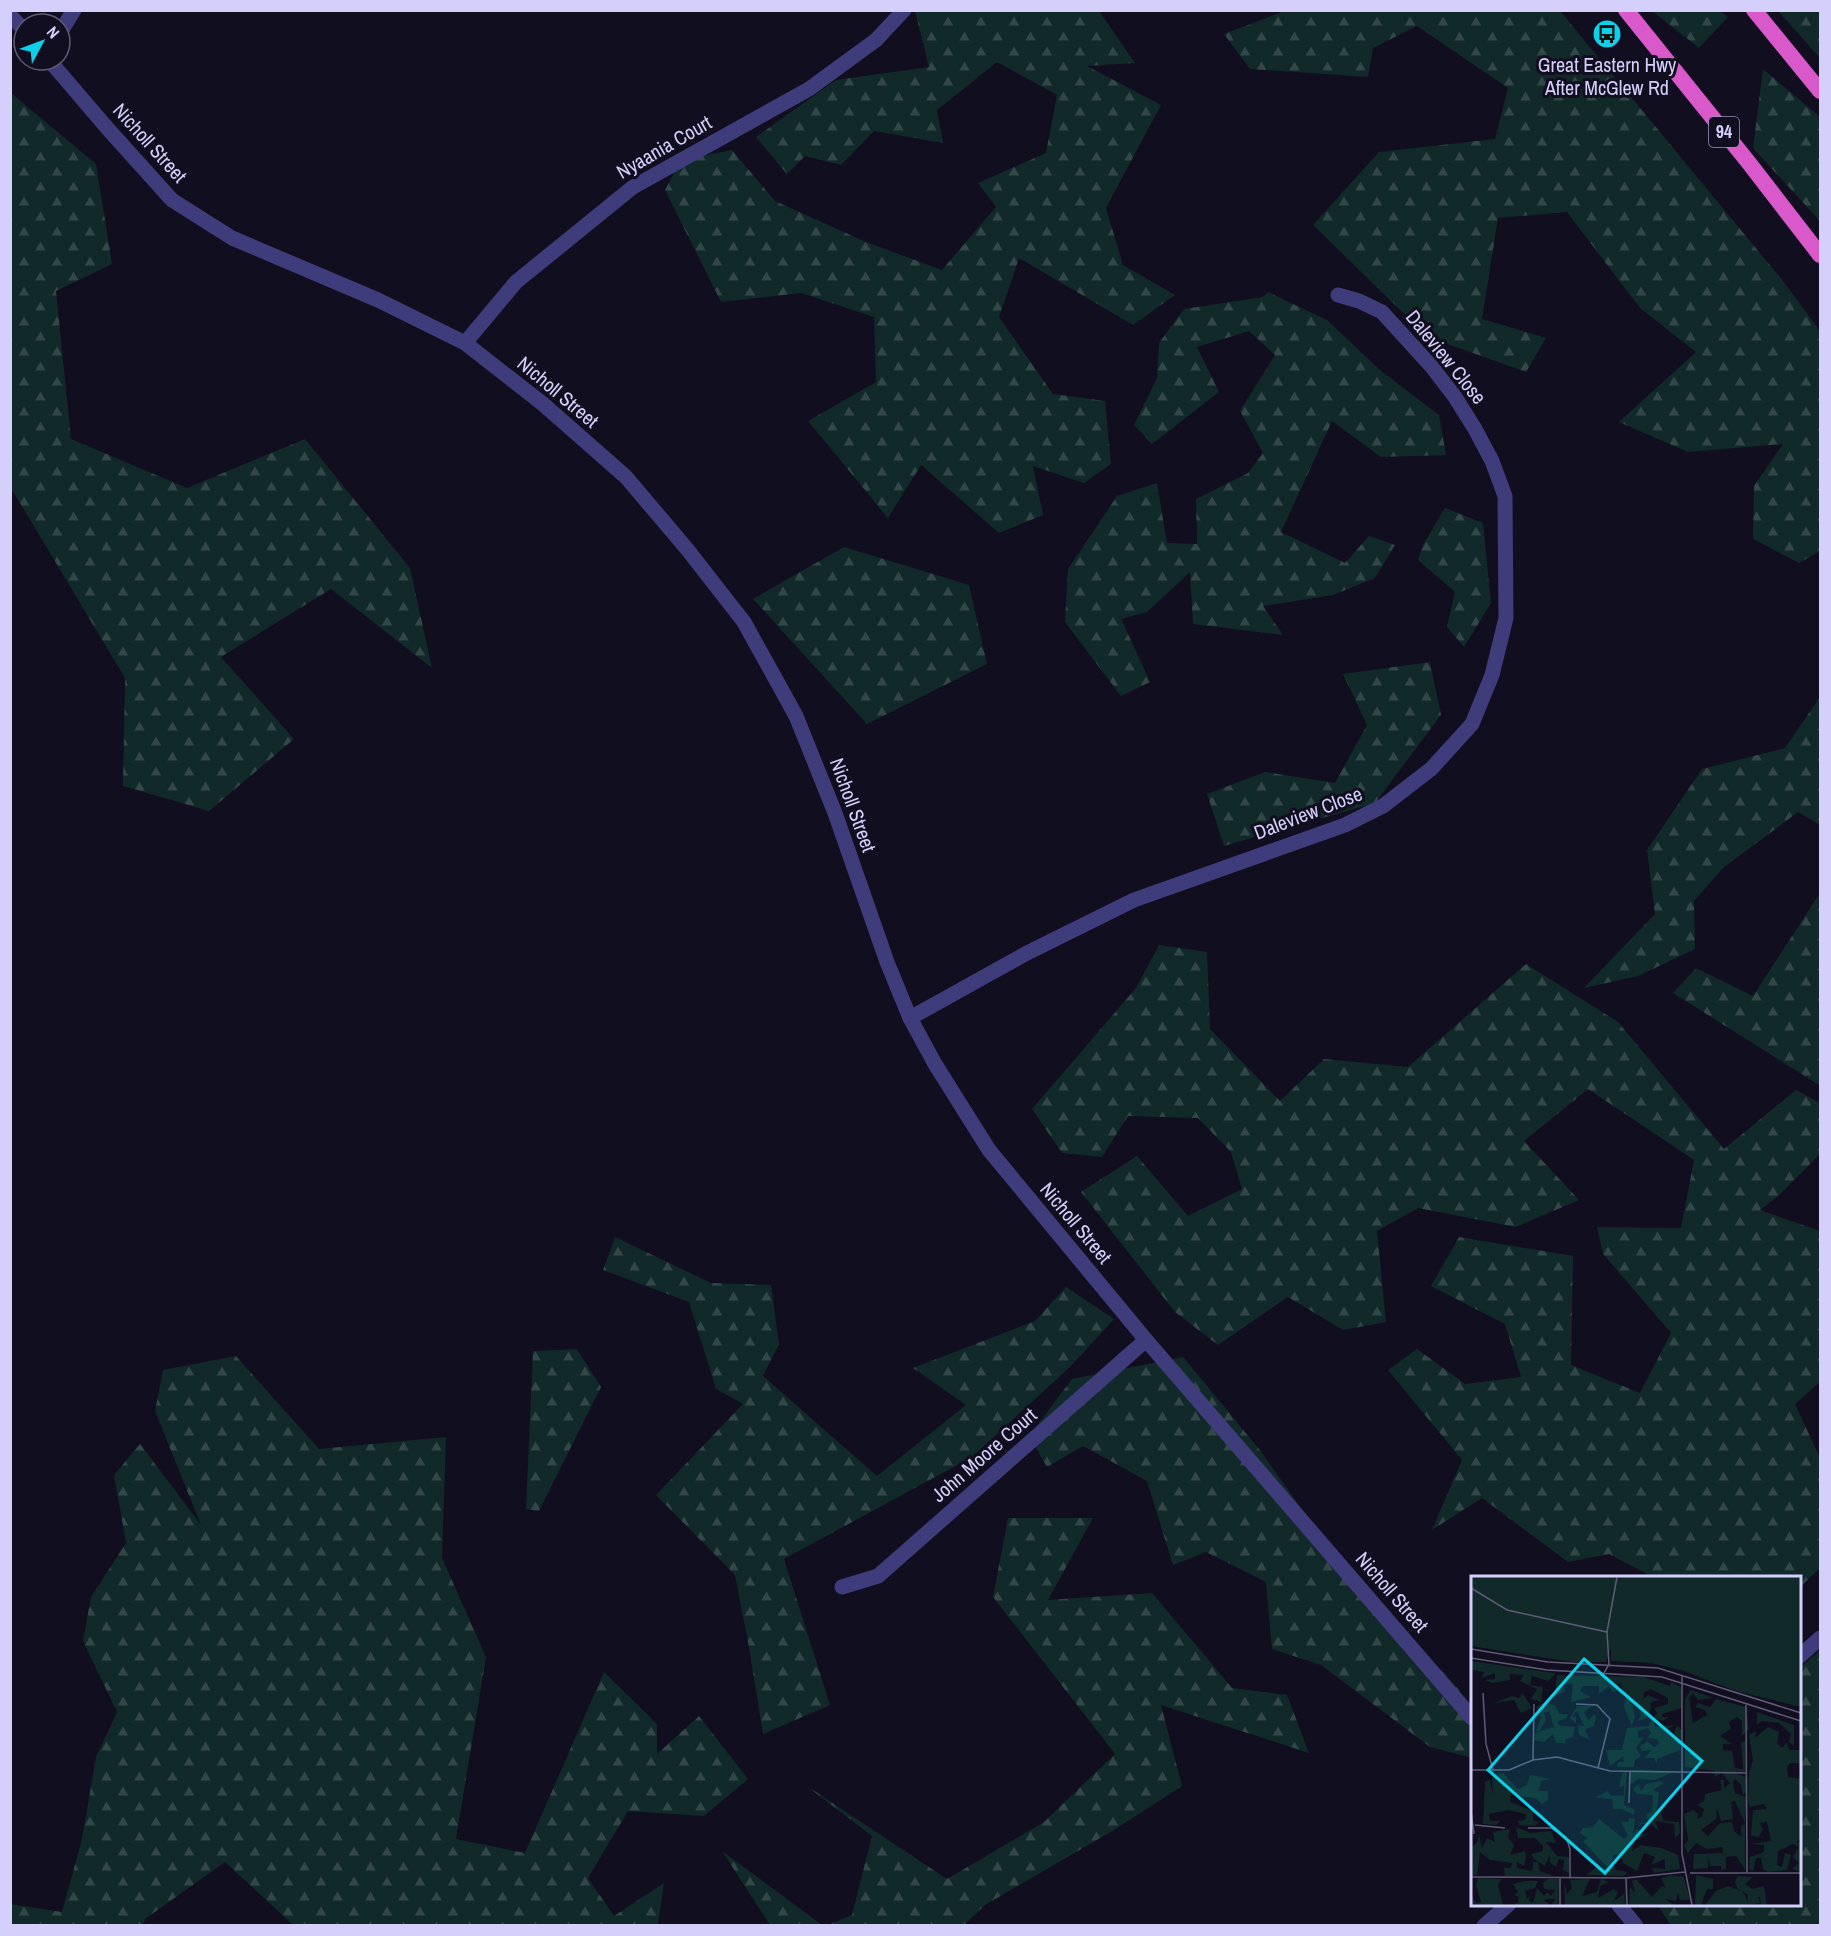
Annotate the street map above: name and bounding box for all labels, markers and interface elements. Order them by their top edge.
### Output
north arrow [12,12,72,72]
bus stop icon: Great Eastern Hwy After McGlew Rd [1591,18,1623,50]
text: N [42,21,65,43]
place label: Great Eastern Hwy After McGlew Rd [1538,51,1677,101]
street label: Nicholl Street [107,97,194,189]
street label: Nyaania Court [611,108,717,185]
road number: 94 [1709,117,1739,147]
street label: Daleview Close [1400,304,1493,409]
street label: Nicholl Street [512,350,605,434]
street label: Nicholl Street [824,754,883,856]
street label: Daleview Close [1250,780,1366,846]
street label: Nicholl Street [1034,1176,1119,1269]
street label: John Moore Court [925,1401,1042,1508]
street label: Nicholl Street [1350,1546,1435,1638]
inset map [1471,1576,1801,1906]

